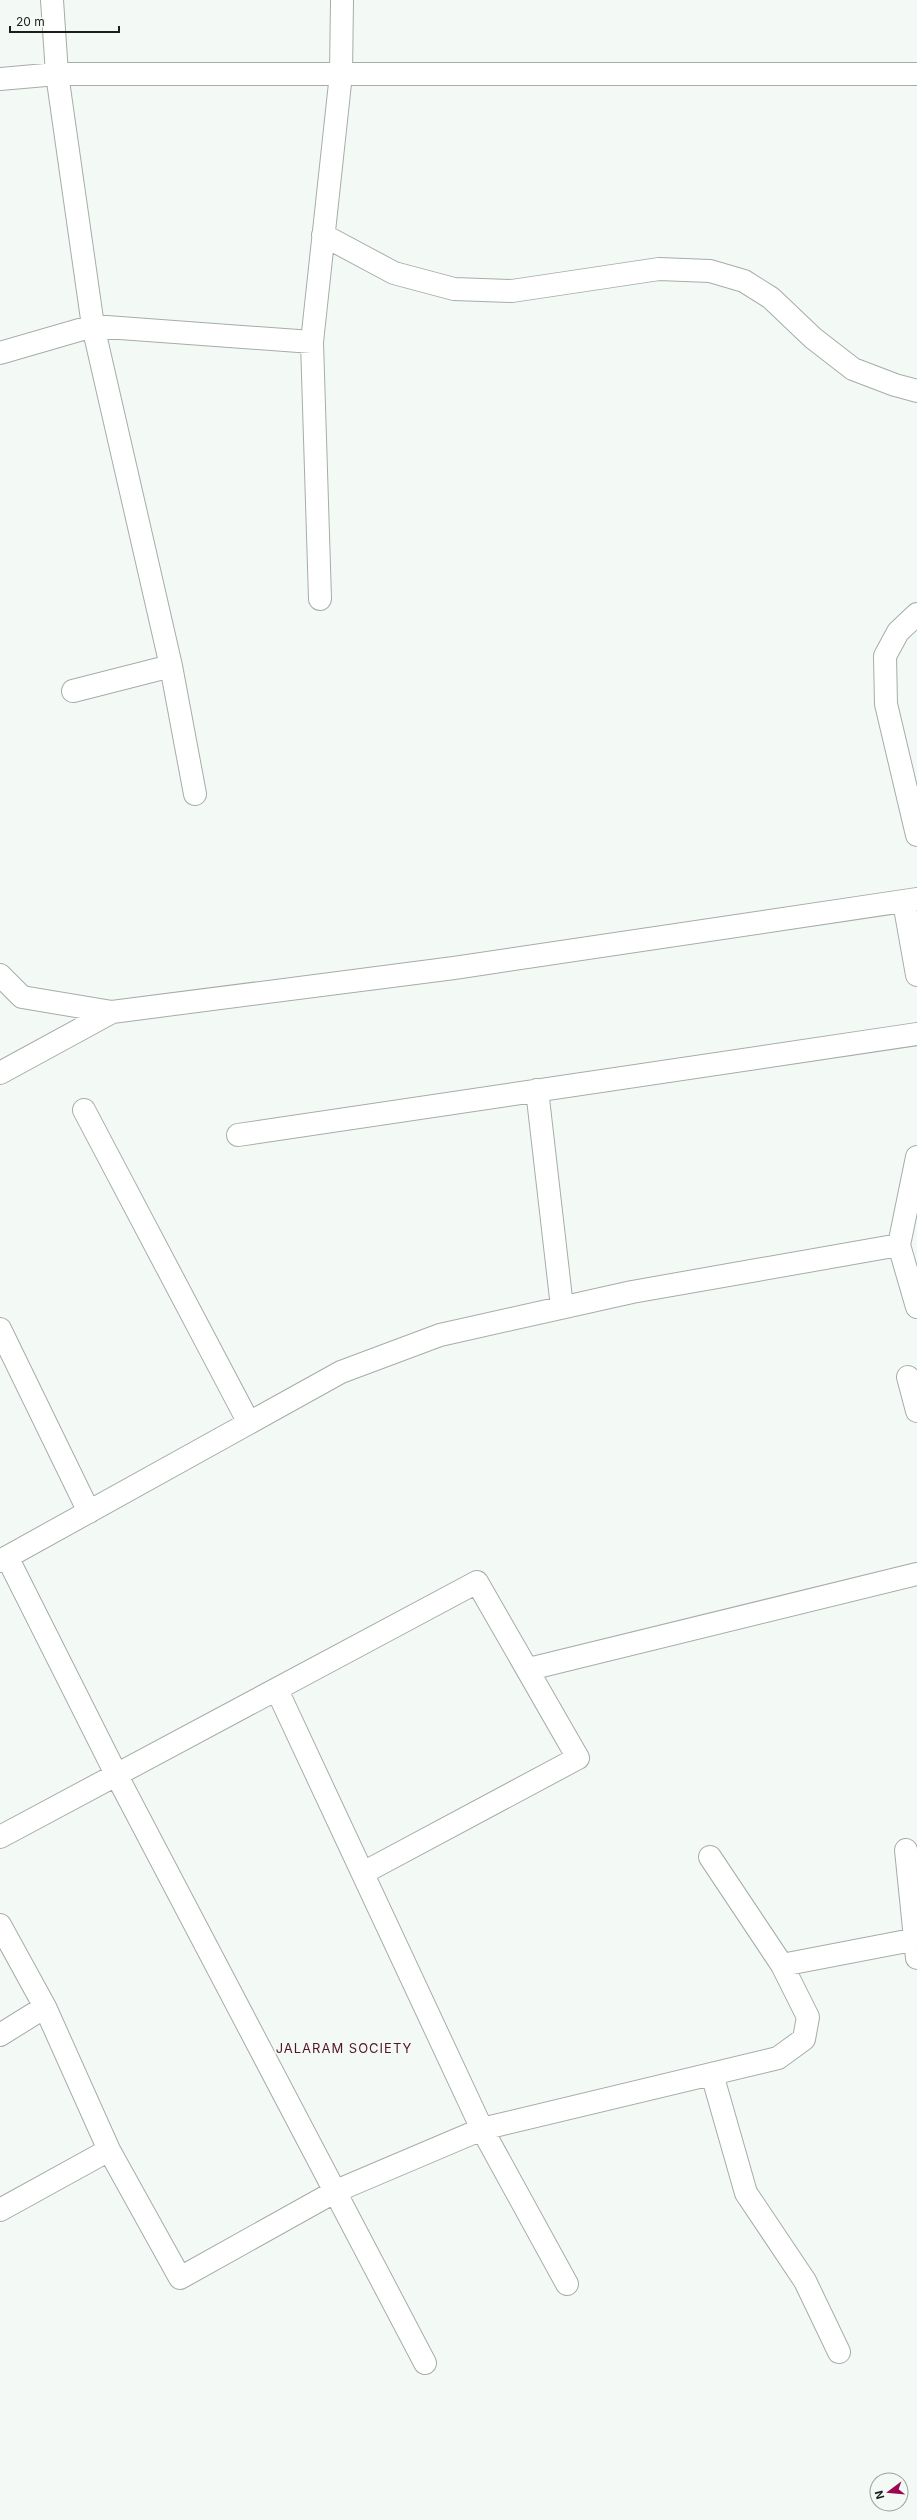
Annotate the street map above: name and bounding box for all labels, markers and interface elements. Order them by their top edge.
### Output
scale bar [10,8,119,34]
text: 20 m [16,14,45,29]
district label: JALARAM SOCIETY [276,2040,412,2056]
north arrow [869,2472,909,2512]
text: N [872,2489,887,2501]

